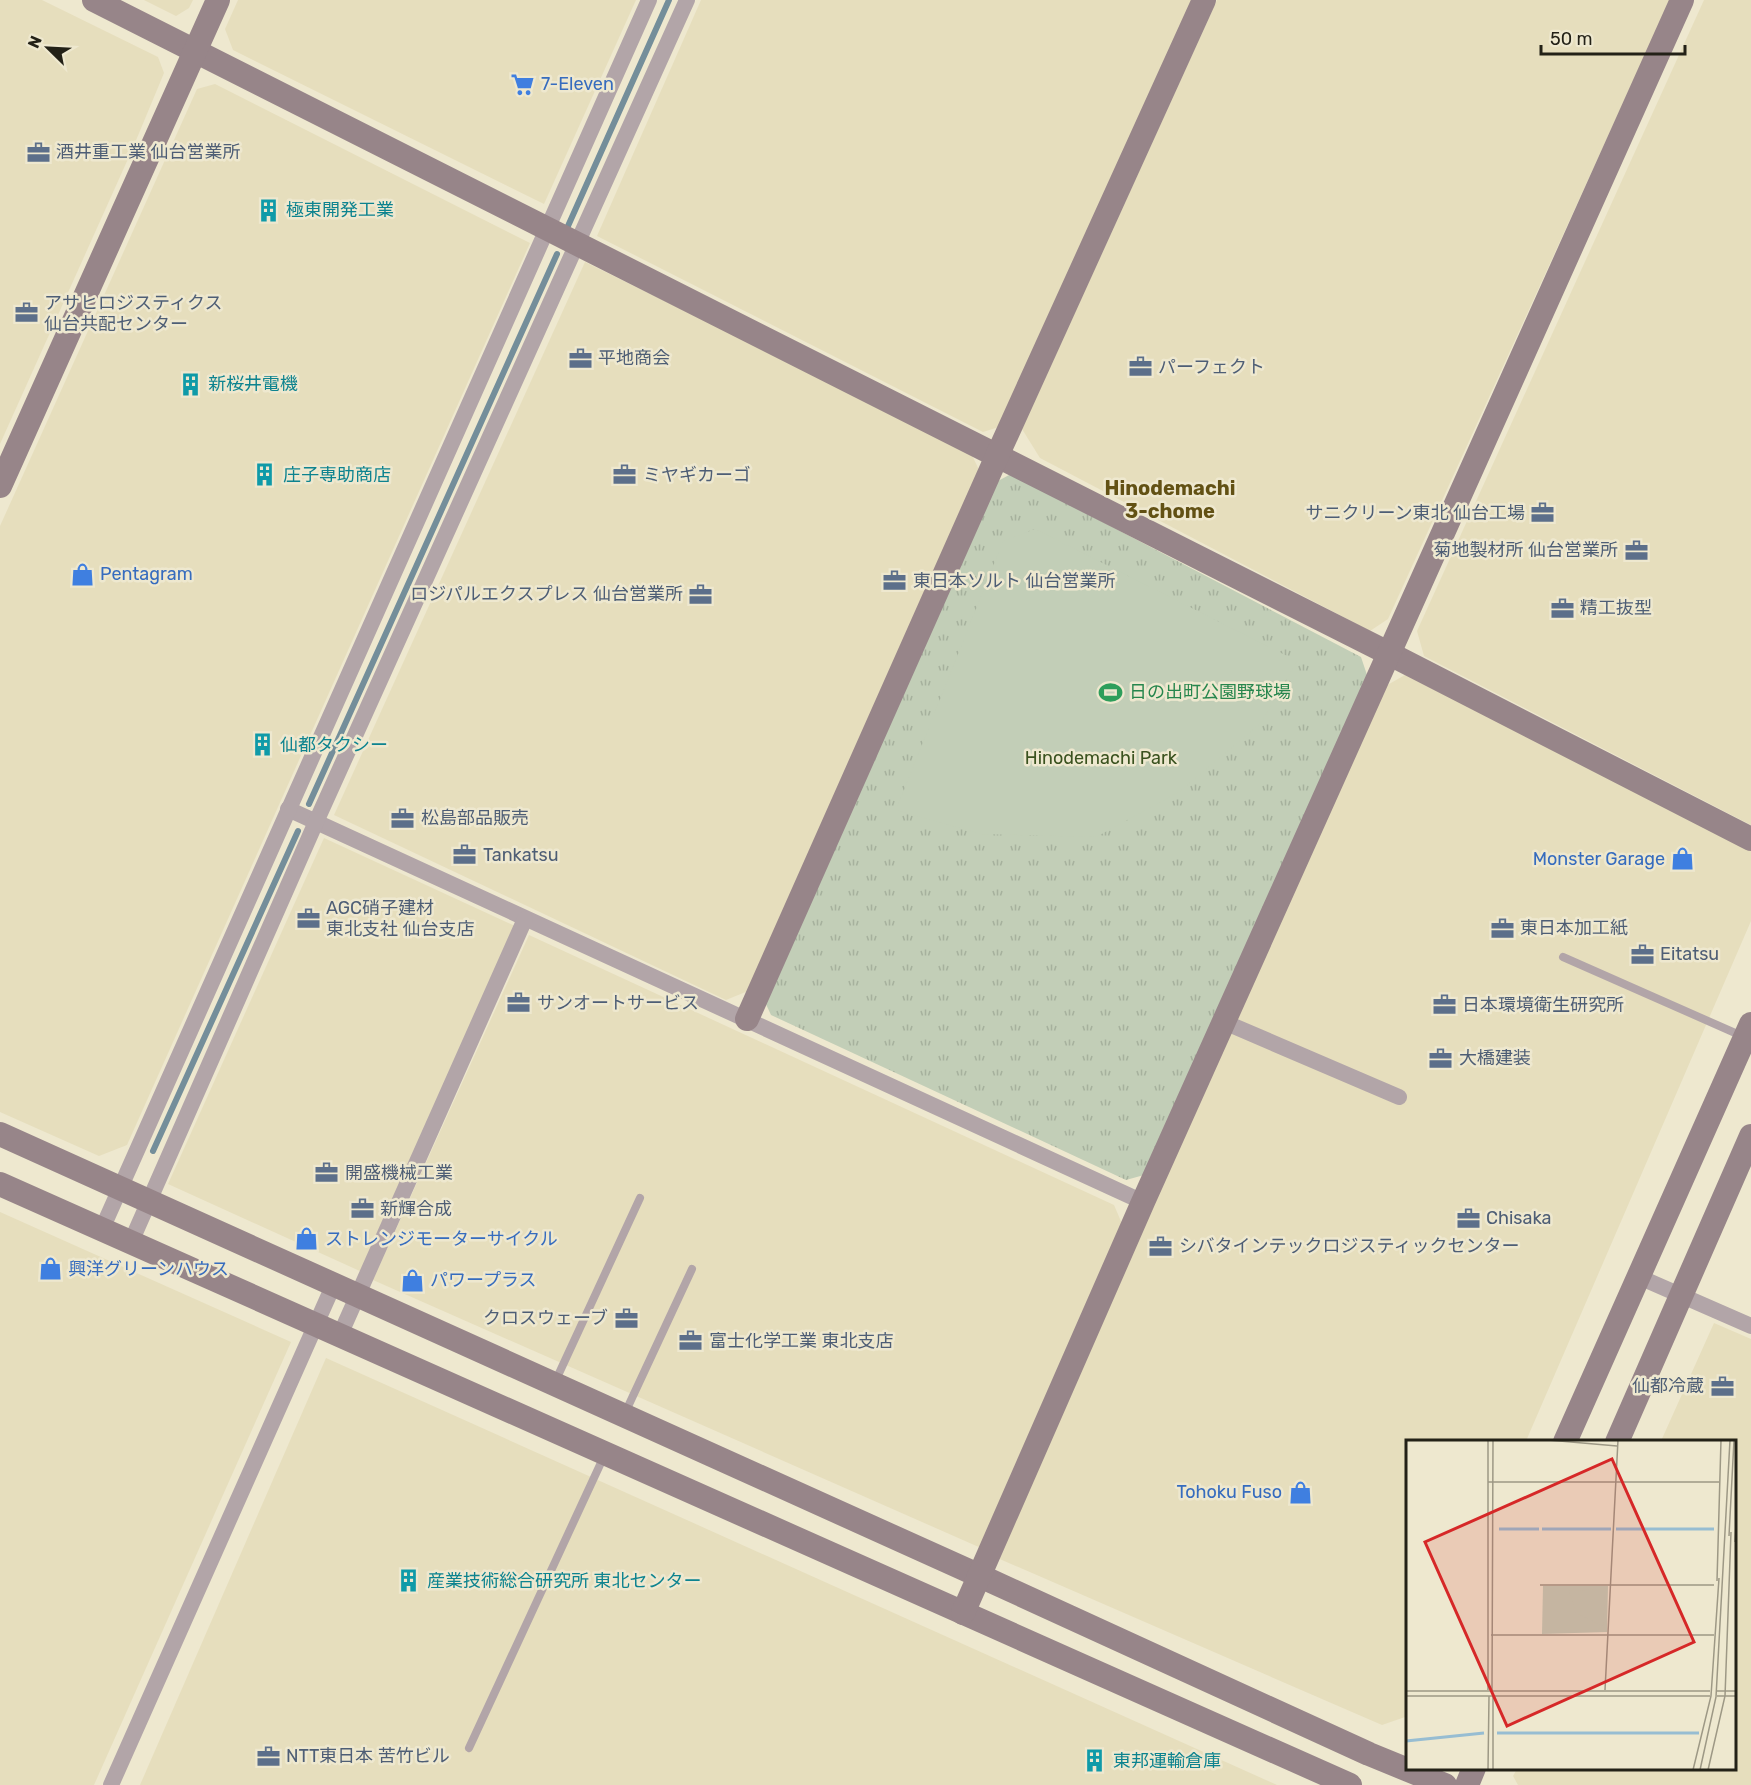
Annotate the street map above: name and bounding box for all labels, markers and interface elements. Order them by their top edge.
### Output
north arrow [18,18,78,78]
scale bar [1541,18,1685,56]
text: 50 m [1550,28,1593,50]
text: N [24,33,46,51]
supermarket icon: 7-Eleven [510,71,536,97]
place label: 7-Eleven [541,73,614,95]
office icon: 酒井重工業 仙台営業所 [25,139,51,165]
place label: 酒井重工業 仙台営業所 [56,141,240,163]
building icon: 極東開発工業 [255,197,281,223]
place label: 極東開発工業 [286,199,394,221]
place label: アサヒロジスティクス 仙台共配センター [44,292,222,335]
office icon: アサヒロジスティクス 仙台共配センター [13,300,39,326]
office icon: 平地商会 [567,345,593,371]
place label: 平地商会 [598,347,670,369]
office icon: パーフェクト [1127,354,1153,380]
place label: パーフェクト [1158,356,1265,378]
building icon: 新桜井電機 [177,371,203,397]
place label: 新桜井電機 [208,373,298,395]
building icon: 庄子専助商店 [252,462,278,488]
office icon: ミヤギカーゴ [612,462,638,488]
place label: 庄子専助商店 [283,464,391,486]
place label: ミヤギカーゴ [643,464,751,486]
district label: Hinodemachi 3-chome [1105,476,1235,523]
office icon: サニクリーン東北 仙台工場 [1530,500,1556,526]
place label: サニクリーン東北 仙台工場 [1305,502,1525,524]
office icon: 菊地製材所 仙台営業所 [1623,537,1649,563]
place label: 菊地製材所 仙台営業所 [1434,539,1618,561]
shop icon: Pentagram [69,561,95,587]
place label: Pentagram [100,563,193,585]
office icon: 東日本ソルト 仙台営業所 [882,568,908,594]
place label: 東日本ソルト 仙台営業所 [913,570,1115,592]
office icon: ロジパルエクスプレス 仙台営業所 [688,581,714,607]
place label: ロジパルエクスプレス 仙台営業所 [410,583,683,605]
office icon: 精工抜型 [1549,595,1575,621]
place label: 精工抜型 [1580,597,1652,619]
sports icon: 日の出町公園野球場 [1098,679,1124,705]
place label: 日の出町公園野球場 [1129,681,1291,703]
building icon: 仙都タクシー [249,732,275,758]
place label: 仙都タクシー [280,734,388,756]
park label: Hinodemachi Park [1025,747,1178,769]
office icon: 松島部品販売 [390,805,416,831]
place label: 松島部品販売 [421,807,529,829]
office icon: Tankatsu [452,842,478,868]
place label: Tankatsu [483,844,559,866]
shop icon: Monster Garage [1670,846,1696,872]
place label: Monster Garage [1533,848,1665,870]
place label: AGC硝子建材 東北支社 仙台支店 [326,897,474,940]
office icon: AGC硝子建材 東北支社 仙台支店 [295,905,321,931]
office icon: 東日本加工紙 [1489,915,1515,941]
place label: 東日本加工紙 [1520,917,1628,939]
office icon: Eitatsu [1629,941,1655,967]
place label: Eitatsu [1660,943,1719,965]
office icon: サンオートサービス [506,990,532,1016]
place label: サンオートサービス [537,992,699,1014]
office icon: 日本環境衛生研究所 [1431,992,1457,1018]
place label: 日本環境衛生研究所 [1462,994,1624,1016]
office icon: 大橋建装 [1428,1045,1454,1071]
place label: 大橋建装 [1459,1047,1531,1069]
office icon: 開盛機械工業 [314,1160,340,1186]
place label: 開盛機械工業 [345,1162,453,1184]
office icon: 新輝合成 [349,1196,375,1222]
place label: 新輝合成 [380,1198,452,1220]
office icon: Chisaka [1455,1205,1481,1231]
place label: Chisaka [1486,1207,1551,1229]
shop icon: ストレンジモーターサイクル [294,1226,320,1252]
place label: ストレンジモーターサイクル [325,1228,558,1250]
office icon: シバタインテックロジスティックセンター [1148,1233,1174,1259]
place label: シバタインテックロジスティックセンター [1179,1235,1519,1257]
shop icon: 興洋グリーンハウス [37,1256,63,1282]
place label: 興洋グリーンハウス [68,1258,229,1280]
shop icon: パワープラス [399,1267,425,1293]
place label: パワープラス [430,1269,537,1291]
office icon: クロスウェーブ [613,1305,639,1331]
place label: クロスウェーブ [483,1307,608,1329]
office icon: 富士化学工業 東北支店 [678,1328,704,1354]
place label: 富士化学工業 東北支店 [709,1330,893,1352]
office icon: 仙都冷蔵 [1709,1373,1735,1399]
place label: 仙都冷蔵 [1632,1375,1704,1397]
inset map [1406,1440,1736,1770]
shop icon: Tohoku Fuso [1287,1479,1313,1505]
place label: Tohoku Fuso [1176,1481,1282,1503]
building icon: 産業技術総合研究所 東北センター [396,1568,422,1594]
place label: 産業技術総合研究所 東北センター [427,1570,701,1592]
office icon: NTT東日本 苦竹ビル [255,1743,281,1769]
place label: NTT東日本 苦竹ビル [286,1745,450,1767]
building icon: 東邦運輸倉庫 [1082,1748,1108,1774]
place label: 東邦運輸倉庫 [1113,1750,1221,1772]

